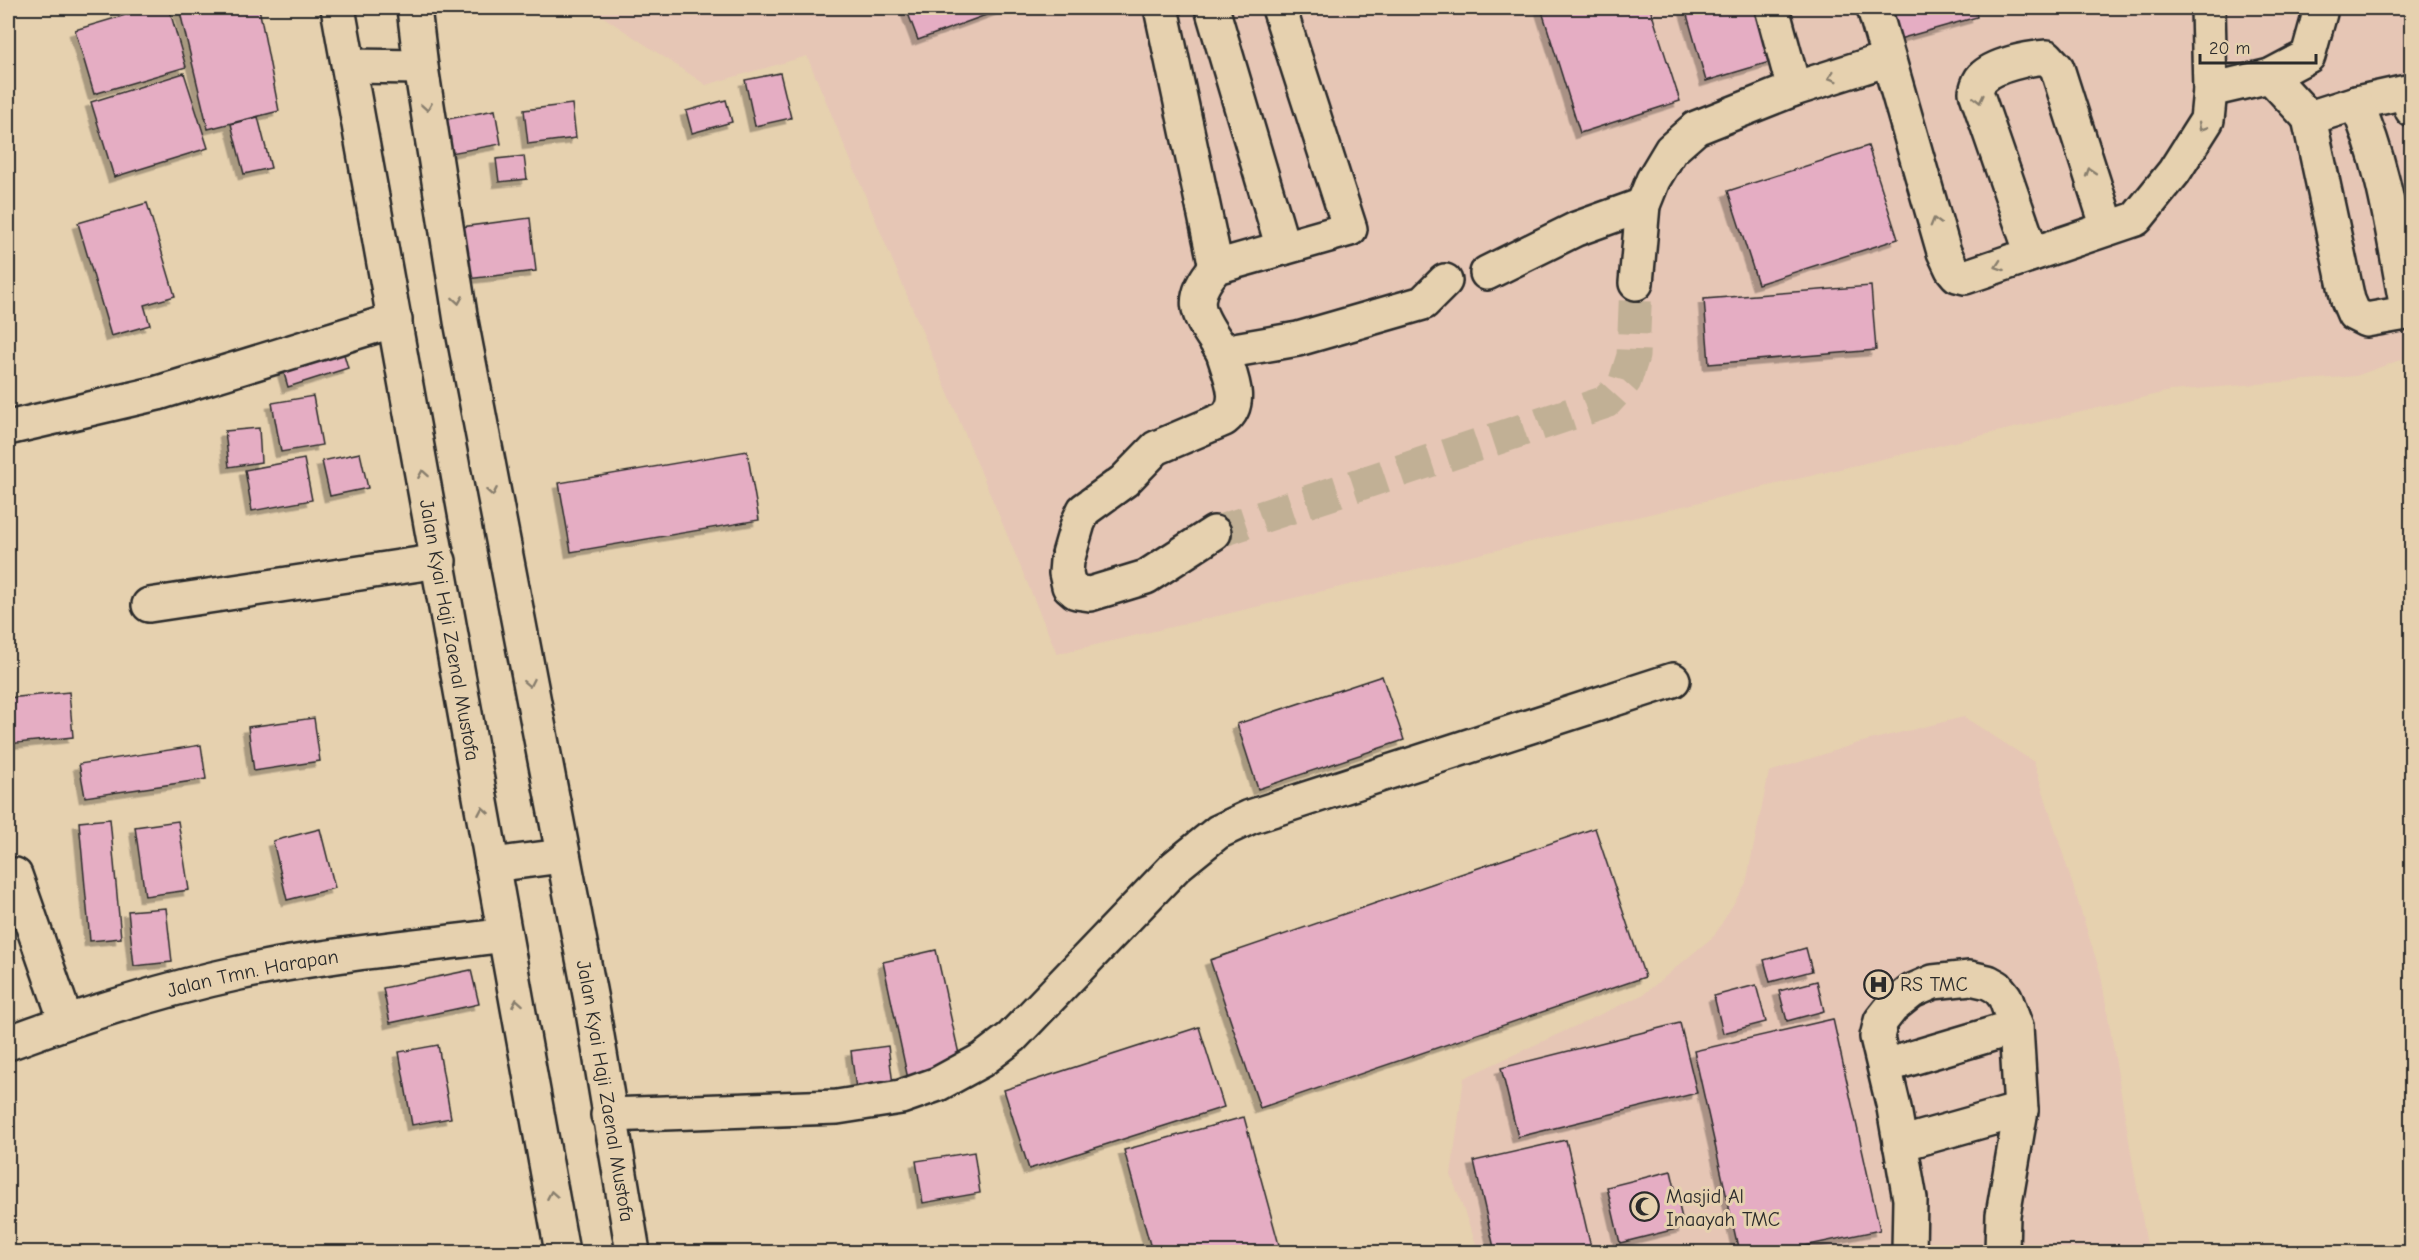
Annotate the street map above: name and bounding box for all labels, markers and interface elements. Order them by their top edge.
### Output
scale bar [2200,27,2316,65]
text: 20 m [2209,38,2250,59]
one-way arrow [1827,70,1838,82]
one-way arrow [1972,94,1985,104]
one-way arrow [421,102,433,112]
one-way arrow [2198,121,2210,131]
one-way arrow [2085,167,2098,178]
one-way arrow [1930,217,1942,228]
one-way arrow [1994,258,2005,271]
one-way arrow [451,295,463,304]
one-way arrow [417,470,430,480]
one-way arrow [486,487,498,496]
street label: Jalan Kyai Haji Zaenal Mustofa [415,498,484,763]
one-way arrow [522,678,535,688]
one-way arrow [477,806,489,816]
street label: Jalan Tmn. Harapan [164,945,340,1002]
street label: Jalan Kyai Haji Zaenal Mustofa [572,958,639,1224]
hospital icon: RS TMC [1863,968,1895,1000]
place label: RS TMC [1900,973,1968,996]
one-way arrow [511,998,524,1008]
place label: Masjid Al Inaayah TMC [1666,1185,1780,1231]
one-way arrow [546,1190,558,1200]
mosque icon: Masjid Al Inaayah TMC [1629,1191,1661,1223]

